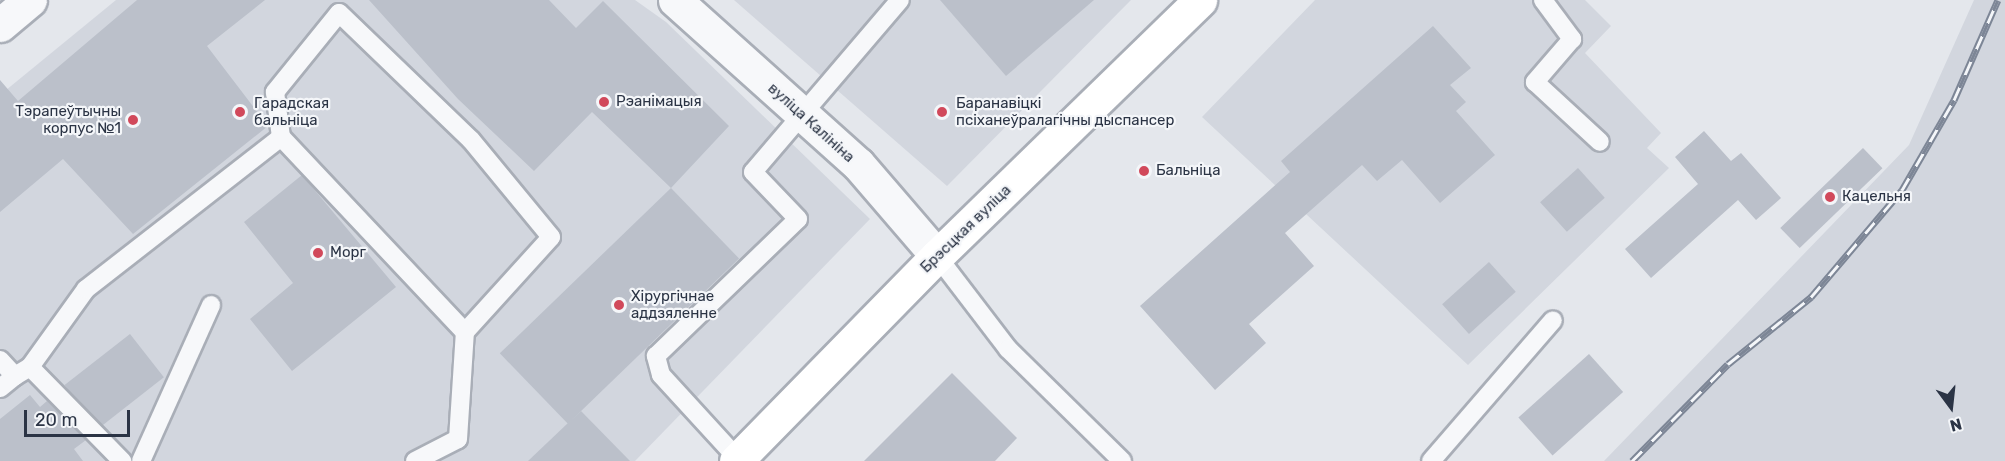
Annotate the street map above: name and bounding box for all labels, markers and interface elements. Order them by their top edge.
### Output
street label: вуліца Калініна [764,79,858,167]
place label: Рэанімацыя [616,93,702,111]
place label: Гарадская бальніца [254,94,329,129]
place label: Баранавіцкі псіханеўралагічны дыспансер [956,94,1174,129]
marker: Рэанімацыя [597,95,611,109]
place label: Тэрапеўтычны корпус №1 [15,102,121,137]
marker: Гарадская бальніца [231,103,249,121]
marker: Баранавіцкі псіханеўралагічны дыспансер [933,103,951,121]
marker: Тэрапеўтычны корпус №1 [126,113,140,127]
place label: Бальніца [1156,162,1220,180]
marker: Бальніца [1137,164,1151,178]
street label: Брэсцкая вуліца [917,181,1015,277]
place label: Кацельня [1842,188,1911,206]
marker: Кацельня [1823,190,1837,204]
place label: Морг [330,244,366,262]
marker: Морг [311,246,325,260]
place label: Хірургічнае аддзяленне [631,287,717,322]
marker: Хірургічнае аддзяленне [612,298,626,312]
north arrow [1921,377,1981,437]
scale bar [27,398,134,436]
text: 20 m [35,409,77,431]
text: N [1948,414,1964,436]

